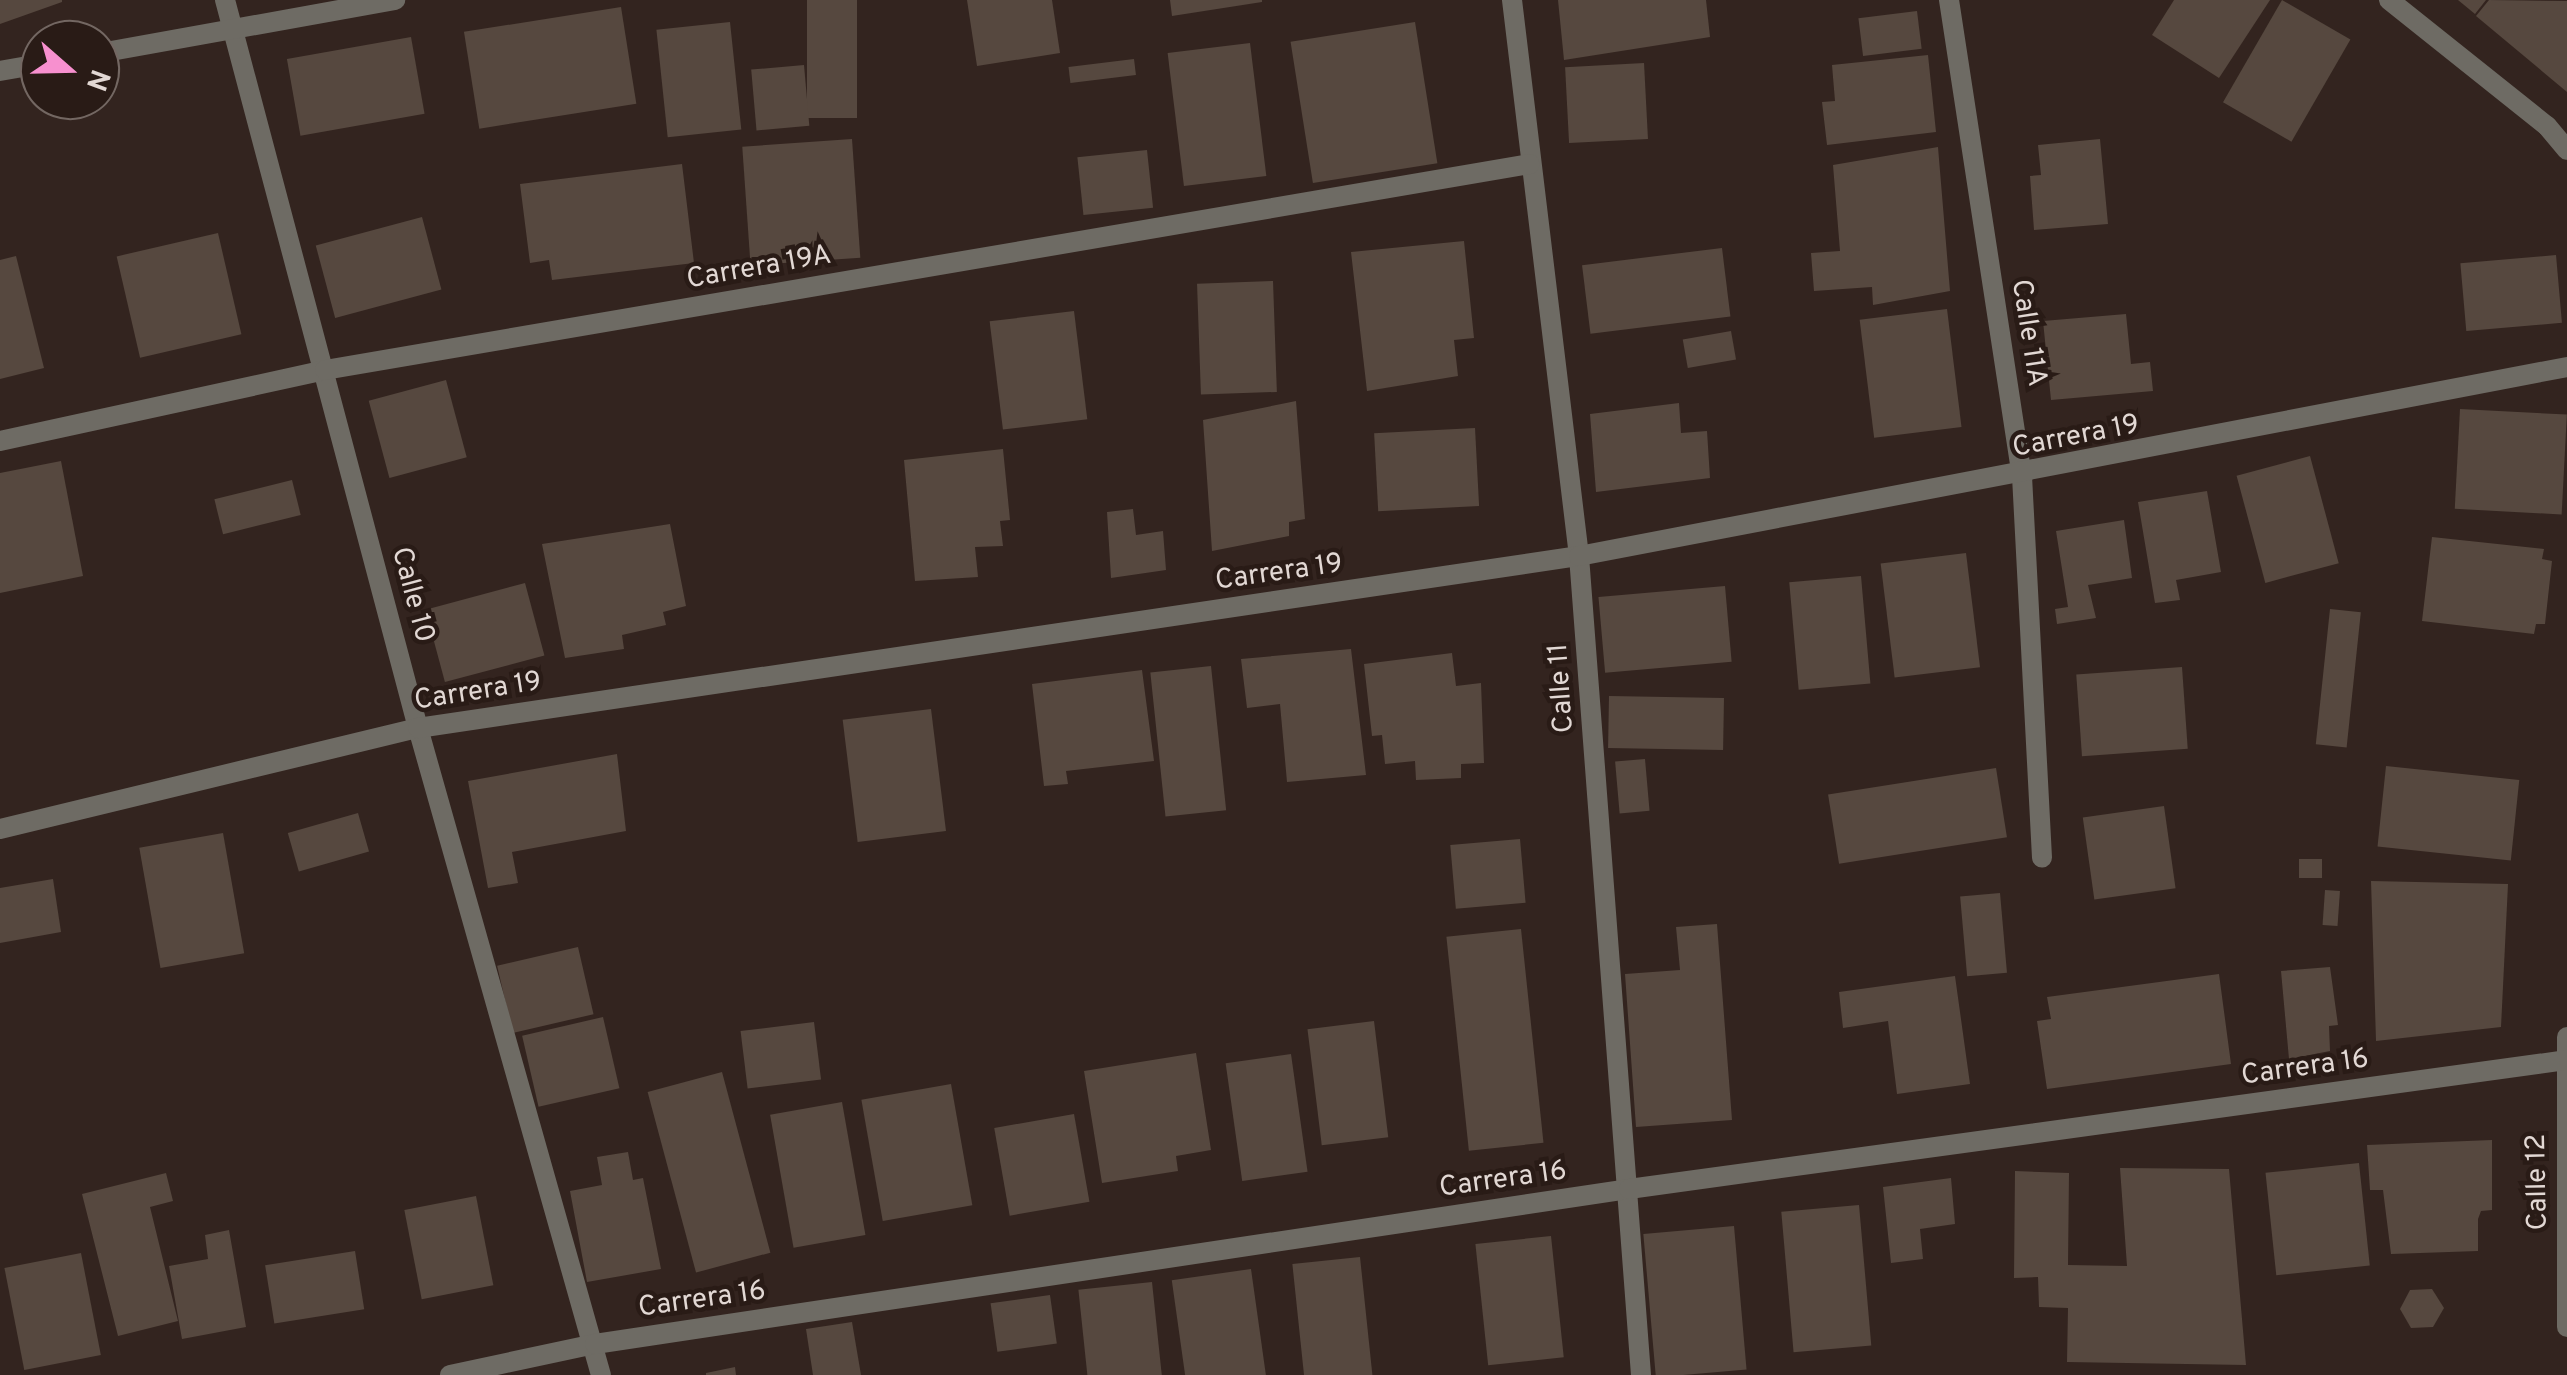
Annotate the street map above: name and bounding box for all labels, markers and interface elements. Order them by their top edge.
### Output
north arrow [20,20,120,120]
text: N [76,64,117,95]
street label: Carrera 19A [684,239,834,297]
street label: Calle 11A [2003,277,2053,389]
street label: Carrera 19 [2010,408,2142,466]
street label: Calle 10 [383,544,441,646]
street label: Carrera 19 [1213,547,1345,599]
street label: Calle 11 [1542,642,1582,734]
street label: Carrera 19 [412,665,544,719]
street label: Carrera 16 [2239,1042,2371,1094]
street label: Calle 12 [2520,1133,2556,1231]
street label: Carrera 16 [1437,1154,1569,1206]
street label: Carrera 16 [636,1274,768,1326]

